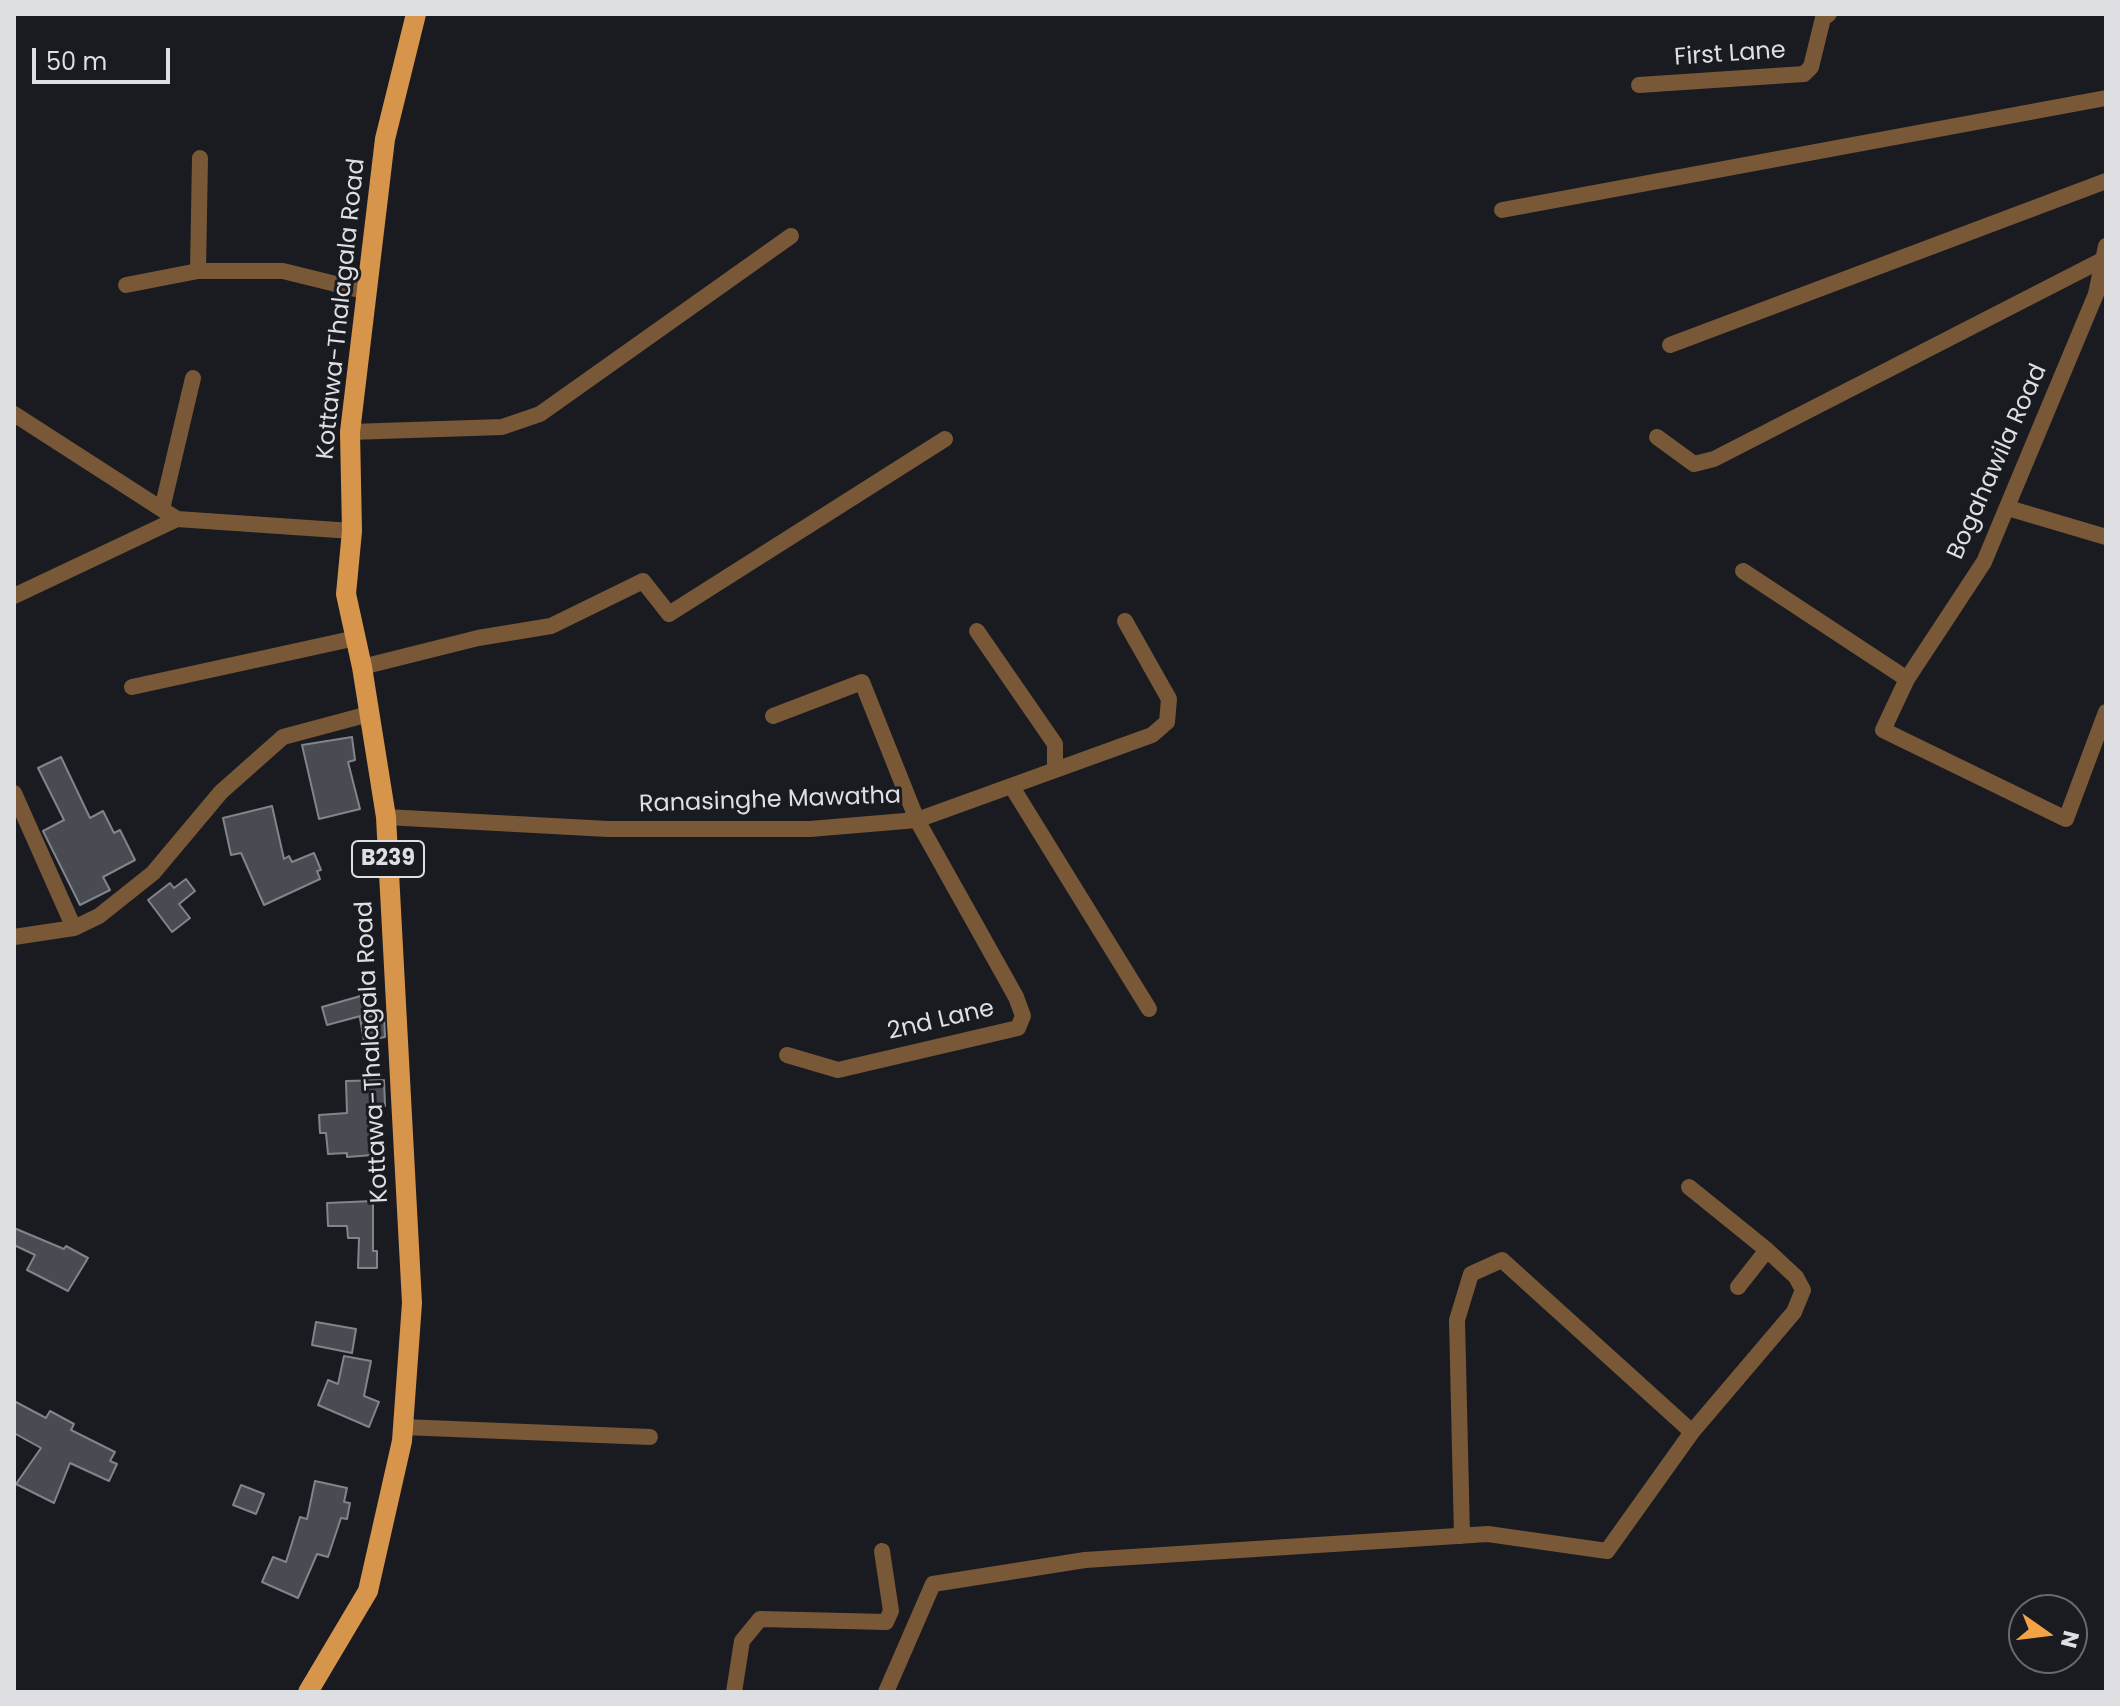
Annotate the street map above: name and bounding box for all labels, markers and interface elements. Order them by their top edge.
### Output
scale bar [36,32,174,82]
street label: First Lane [1673,37,1787,73]
text: 50 m [46,45,107,78]
street label: Kottawa-Thalagala Road [312,157,372,461]
street label: Bogahawila Road [1942,360,2054,564]
street label: Ranasinghe Mawatha [638,782,902,820]
road number: B239 [352,841,424,877]
street label: Kottawa-Thalagala Road [351,900,395,1204]
street label: 2nd Lane [885,995,997,1047]
north arrow [2008,1594,2088,1674]
text: N [2053,1628,2087,1651]

